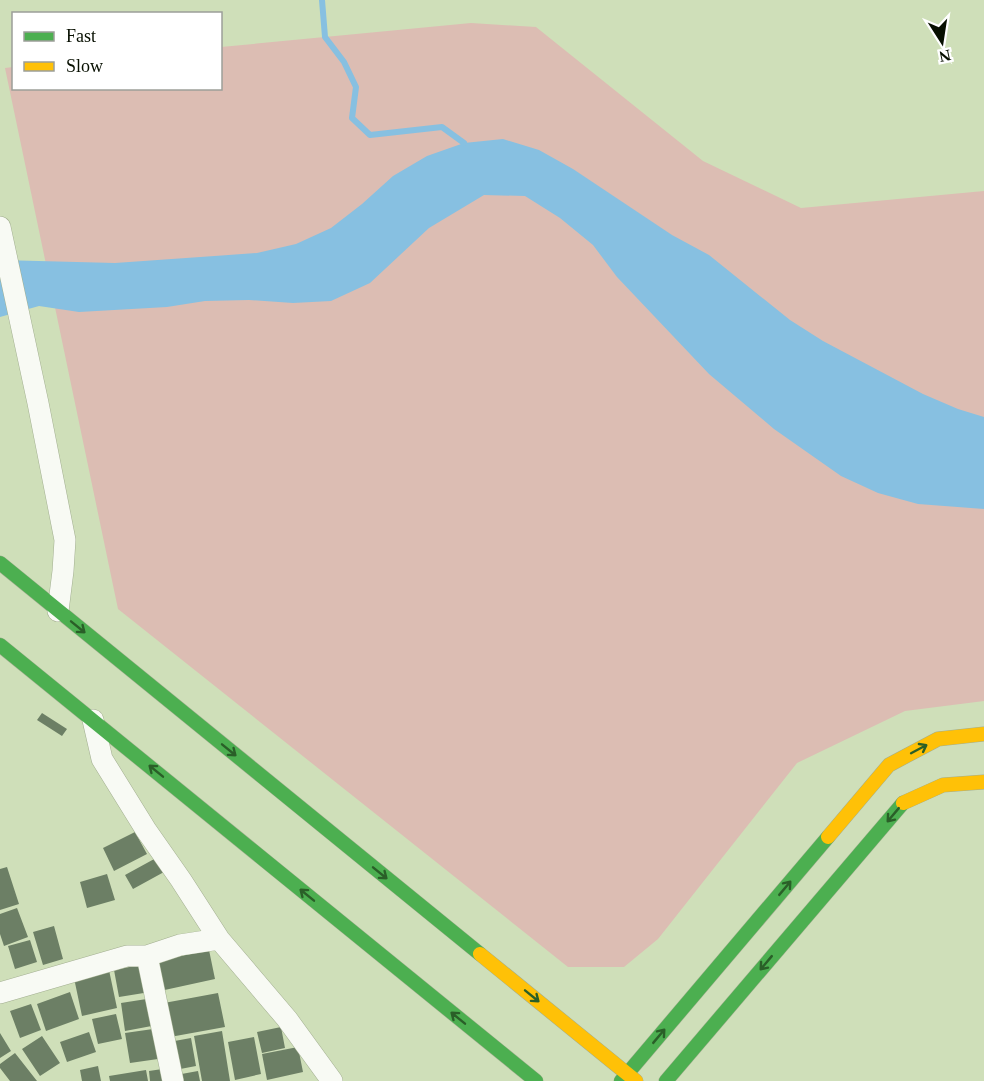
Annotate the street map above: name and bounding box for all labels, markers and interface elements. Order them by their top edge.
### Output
legend [12,12,222,90]
north arrow [912,12,972,72]
text: Fast [66,26,96,46]
text: N [937,47,952,66]
text: Slow [66,56,103,76]
one-way arrow [70,620,86,633]
one-way arrow [221,743,237,756]
one-way arrow [910,743,928,754]
one-way arrow [148,765,164,778]
one-way arrow [886,807,900,822]
one-way arrow [372,866,388,879]
one-way arrow [778,881,792,896]
one-way arrow [299,888,315,901]
one-way arrow [760,955,773,971]
one-way arrow [523,989,539,1002]
one-way arrow [451,1011,467,1024]
one-way arrow [652,1029,666,1044]

